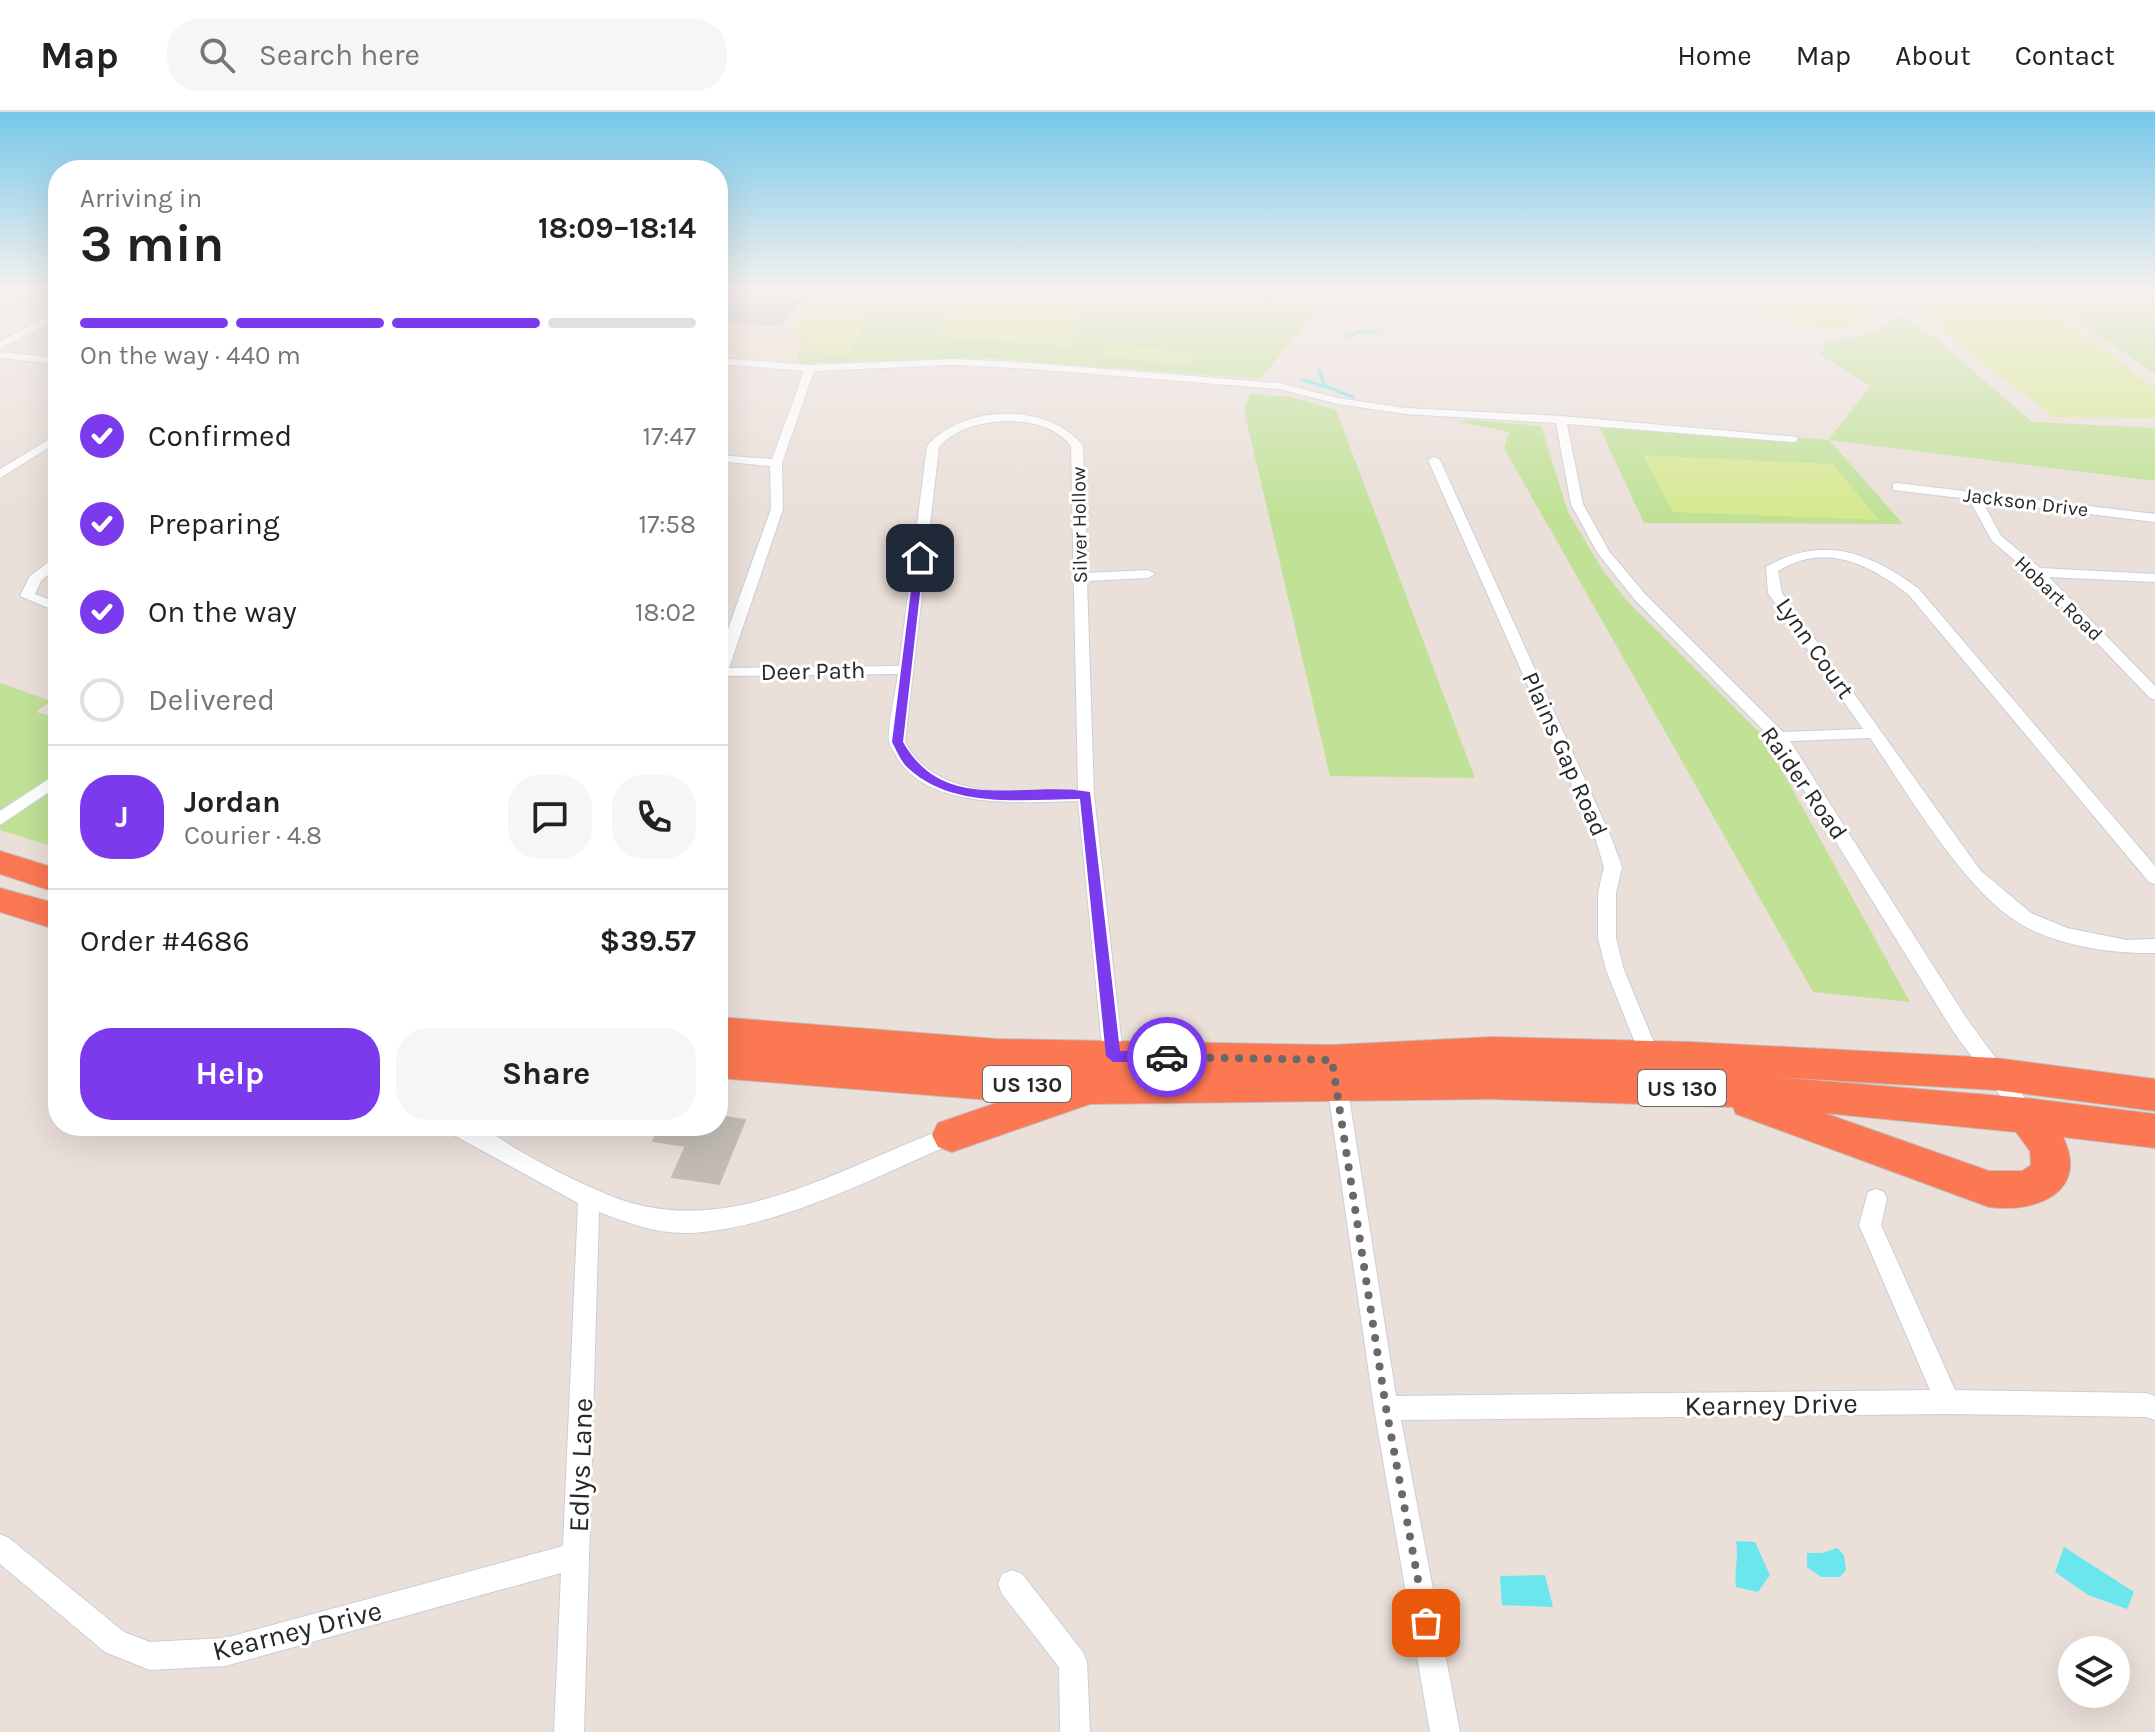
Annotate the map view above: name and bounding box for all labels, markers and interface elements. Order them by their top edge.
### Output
search box [167,19,727,91]
text: Map [40,33,119,78]
icon: search [195,33,239,77]
text: Search here [259,37,420,73]
text: Home [1677,39,1752,72]
text: Map [1796,39,1851,72]
text: About [1895,39,1971,72]
text: Contact [2015,39,2115,72]
text: Arriving in [80,183,202,214]
text: 18:09–18:14 [538,210,696,246]
text: 3 min [80,213,224,274]
text: On the way · 440 m [80,340,301,371]
icon: check [80,414,124,458]
text: Confirmed [148,418,292,454]
text: 17:47 [642,421,696,452]
street label: Silver Hollow [1067,466,1092,584]
street label: Jackson Drive [1962,483,2090,522]
icon: check [80,502,124,546]
text: Preparing [148,506,280,542]
text: 17:58 [639,509,696,540]
pin [886,524,954,592]
icon: home [898,536,942,580]
street label: Hobart Road [2010,551,2107,646]
icon: check [80,590,124,634]
street label: Lynn Court [1770,592,1860,704]
text: On the way [148,594,297,630]
text: 18:02 [635,597,696,628]
street label: Deer Path [760,656,866,686]
street label: Plains Gap Road [1516,668,1614,840]
text: Delivered [148,682,275,718]
street label: Raider Road [1755,721,1853,845]
button: chat [508,775,592,859]
button: phone [612,775,696,859]
text: Jordan [184,784,281,820]
text: J [115,799,129,835]
text: Courier · 4.8 [184,820,322,851]
text: Order #4686 [80,923,250,959]
text: $39.57 [600,923,696,959]
courier [1127,1017,1207,1097]
button: Help [80,1028,380,1120]
button: Share [396,1028,696,1120]
icon: car [1145,1035,1189,1079]
road number: US 130 [983,1066,1071,1102]
road number: US 130 [1638,1070,1726,1106]
street label: Kearney Drive [1684,1386,1858,1423]
street label: Edlys Lane [562,1397,599,1533]
pin [1392,1589,1460,1657]
street label: Kearney Drive [209,1594,385,1667]
icon: bag [1404,1601,1448,1645]
map controls [2058,1636,2130,1708]
button: layers [2058,1636,2130,1708]

